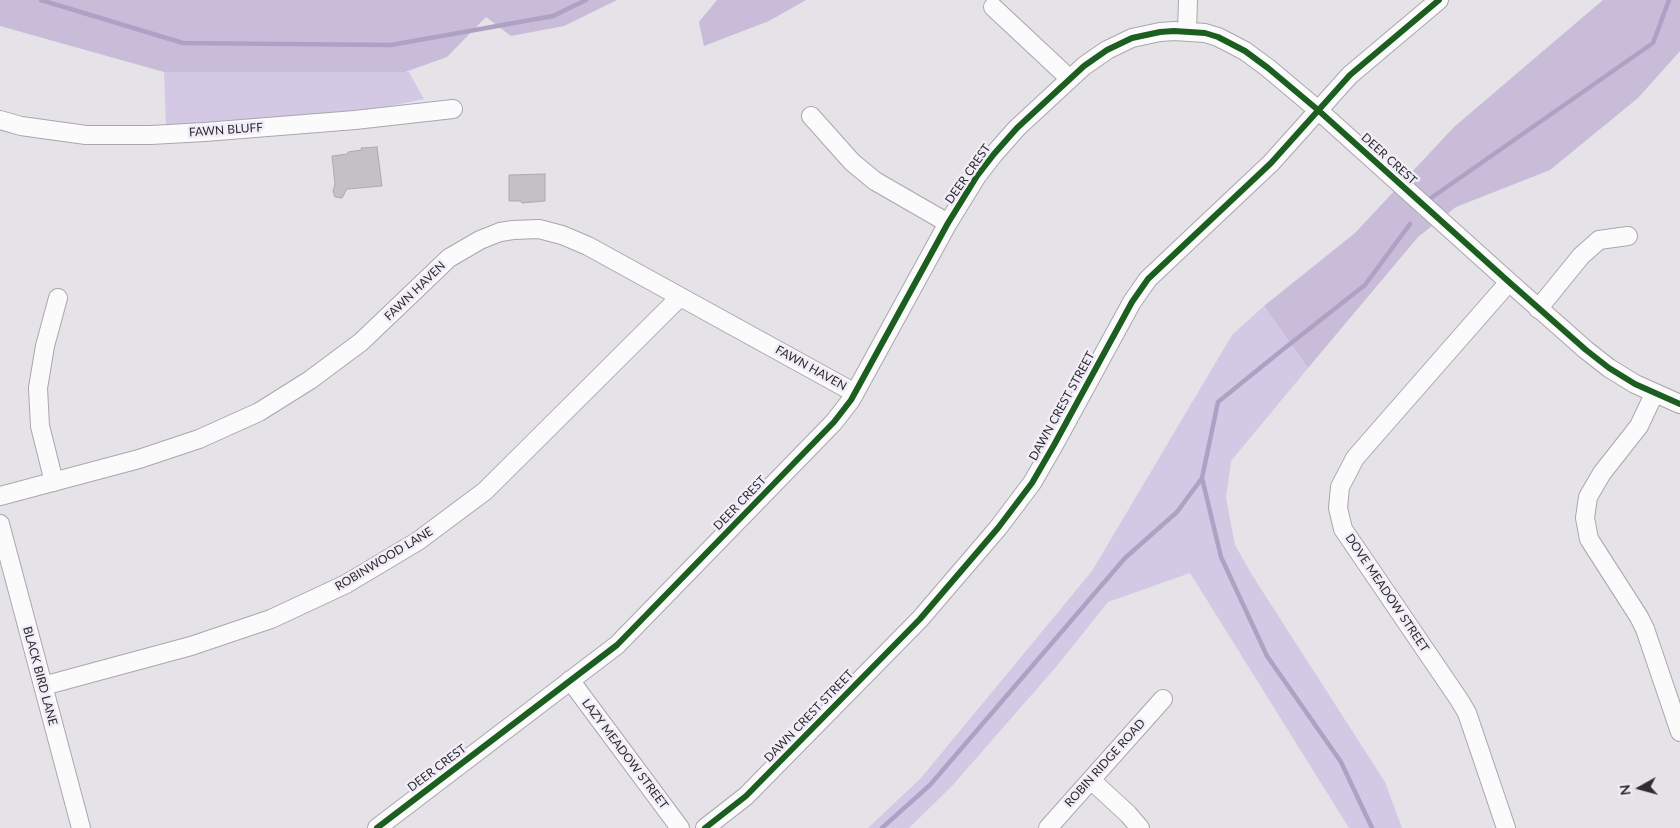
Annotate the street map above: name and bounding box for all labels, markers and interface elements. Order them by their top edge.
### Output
street label: FAWN BLUFF [188,120,264,140]
street label: DEER CREST [1358,130,1420,188]
street label: DEER CREST [942,141,994,207]
street label: FAWN HAVEN [382,258,448,324]
street label: FAWN HAVEN [773,343,849,393]
street label: DAWN CREST STREET [1026,349,1098,463]
street label: DEER CREST [711,473,769,533]
street label: ROBINWOOD LANE [333,524,435,594]
street label: DOVE MEADOW STREET [1342,531,1432,655]
street label: BLACK BIRD LANE [20,625,60,727]
street label: DAWN CREST STREET [761,667,857,765]
street label: LAZY MEADOW STREET [579,696,671,812]
street label: ROBIN RIDGE ROAD [1062,716,1148,810]
street label: DEER CREST [405,741,469,795]
north arrow [1615,763,1665,813]
text: N [1616,784,1634,796]

